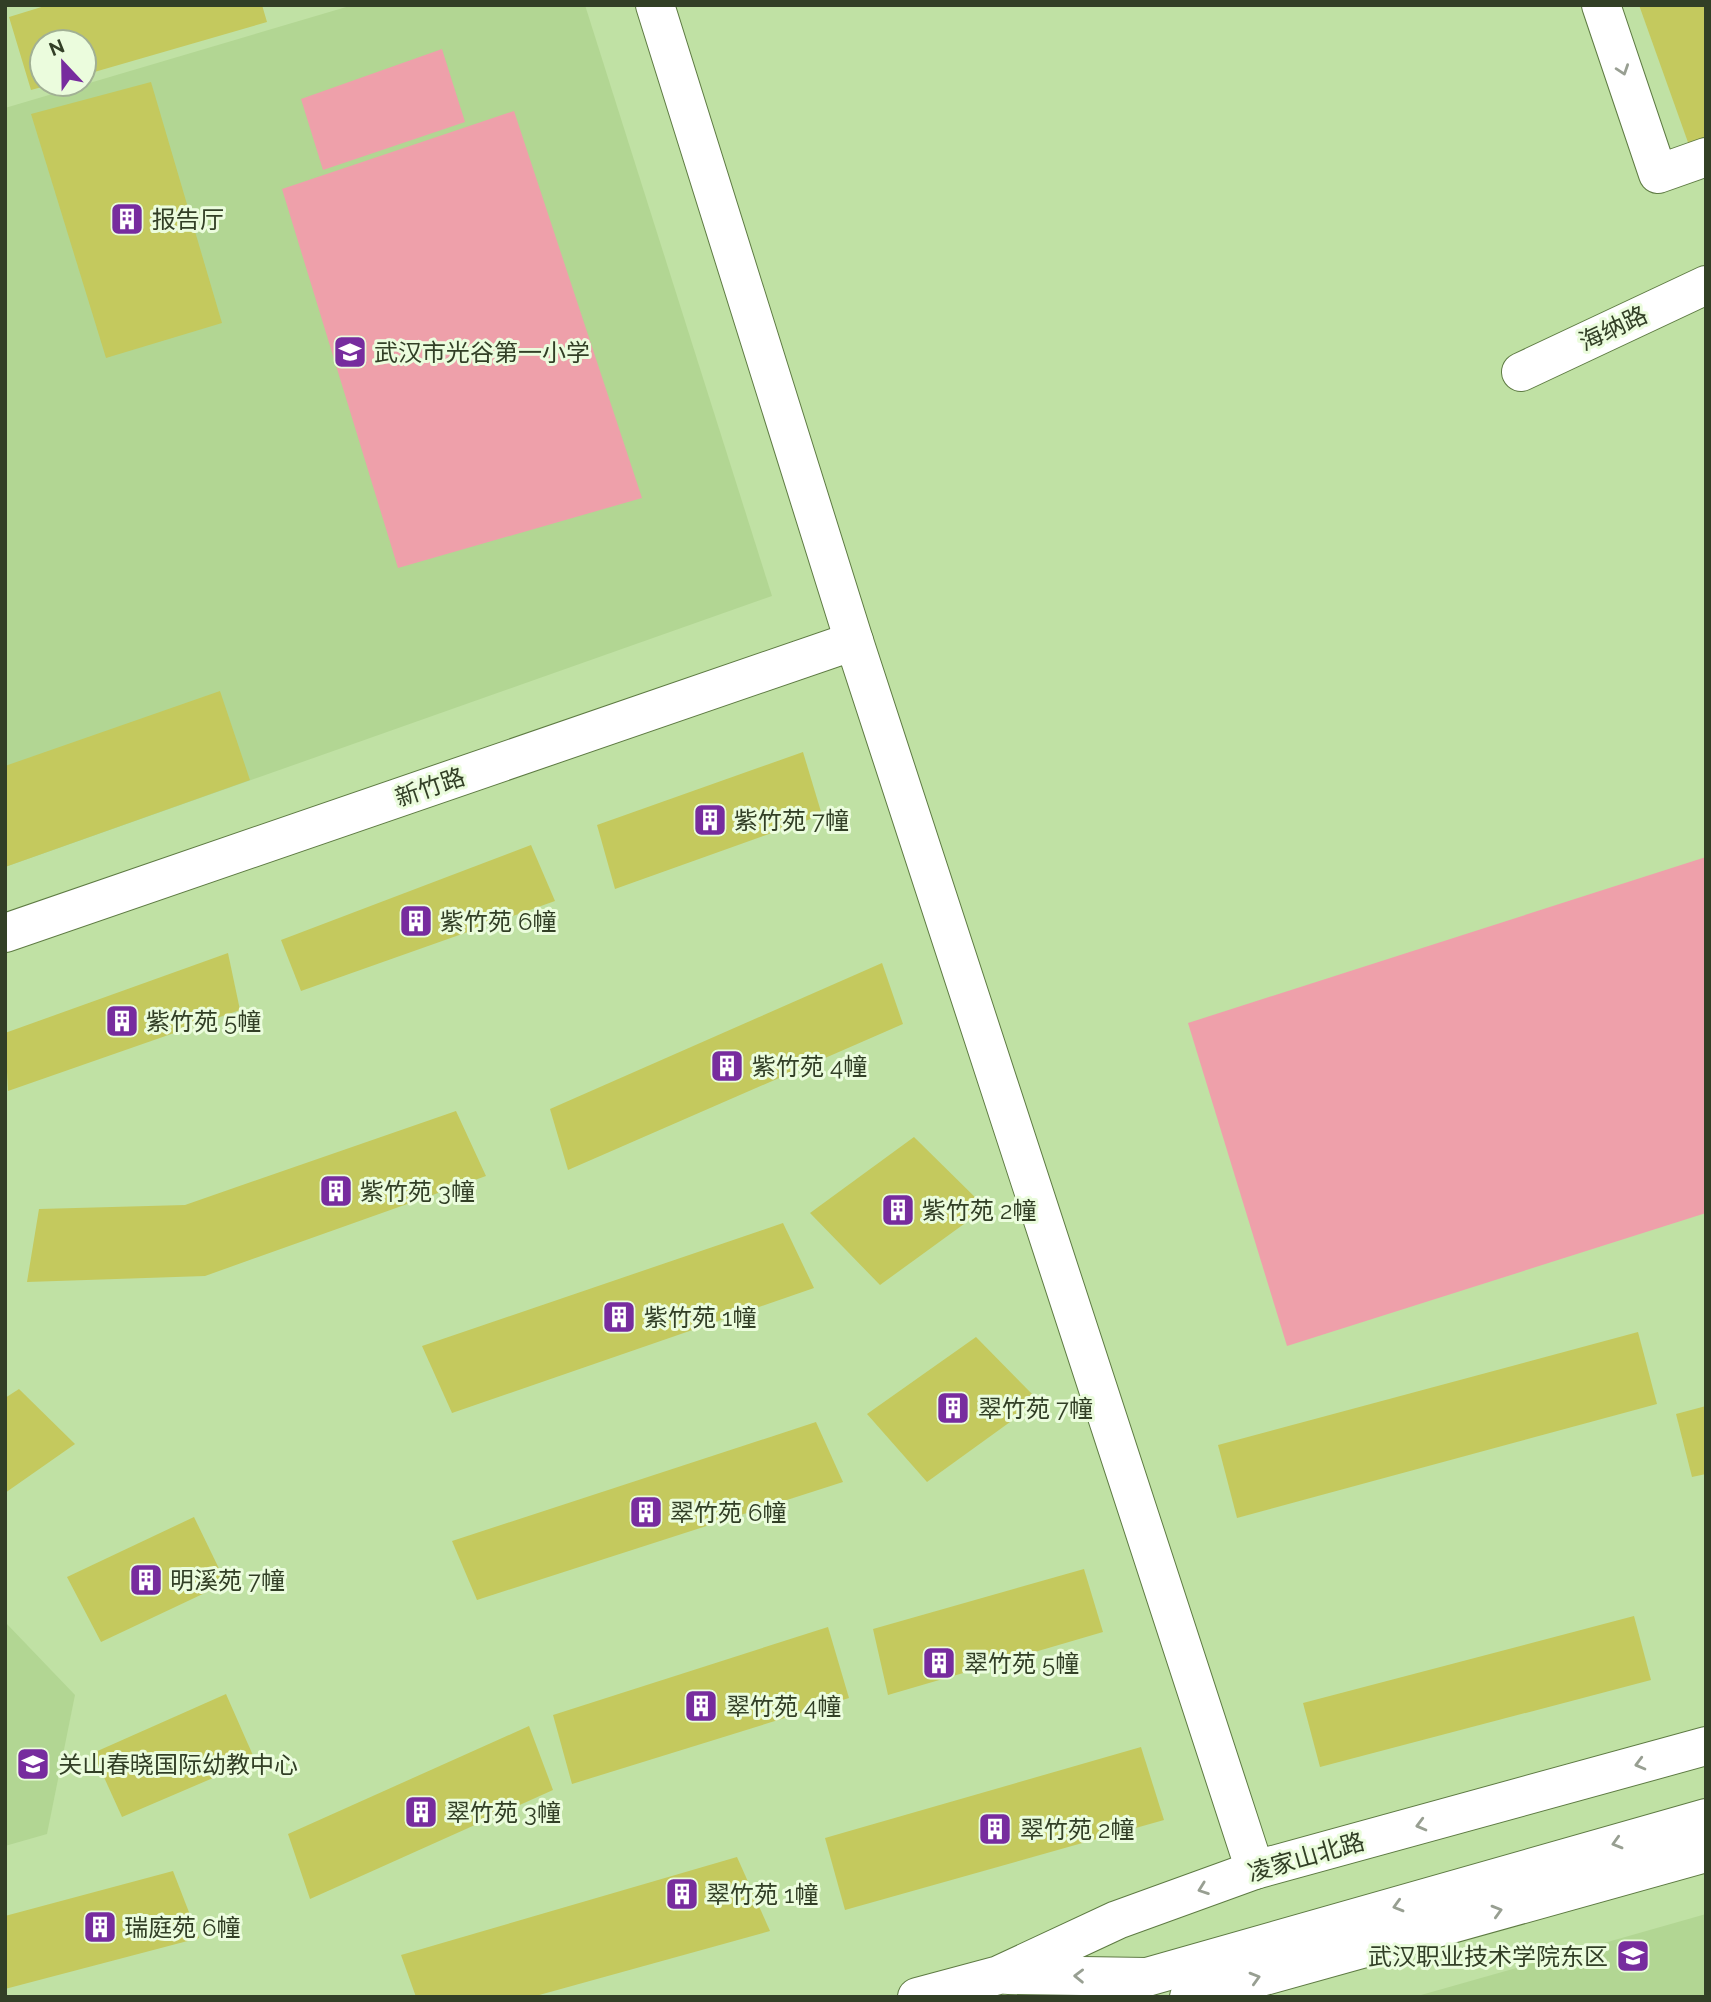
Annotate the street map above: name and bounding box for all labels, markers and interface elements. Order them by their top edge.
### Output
north arrow [28,28,98,98]
text: N [46,34,67,60]
one-way arrow [1615,63,1629,76]
building icon: 报告厅 [108,200,146,238]
place label: 报告厅 [152,205,224,234]
street label: 海纳路 [1574,300,1652,356]
school or university icon: 武汉市光谷第一小学 [331,333,369,371]
place label: 武汉市光谷第一小学 [374,338,590,367]
street label: 新竹路 [391,762,469,812]
building icon: 紫竹苑 7幢 [691,801,729,839]
place label: 紫竹苑 7幢 [734,806,849,835]
building icon: 紫竹苑 6幢 [397,902,435,940]
place label: 紫竹苑 6幢 [440,907,557,936]
building icon: 紫竹苑 5幢 [103,1002,141,1040]
place label: 紫竹苑 5幢 [146,1007,261,1036]
building icon: 紫竹苑 4幢 [708,1047,746,1085]
place label: 紫竹苑 4幢 [752,1052,867,1081]
building icon: 紫竹苑 3幢 [317,1172,355,1210]
place label: 紫竹苑 3幢 [360,1177,475,1206]
building icon: 紫竹苑 2幢 [879,1191,917,1229]
place label: 紫竹苑 2幢 [922,1196,1037,1225]
building icon: 紫竹苑 1幢 [600,1298,638,1336]
place label: 紫竹苑 1幢 [644,1303,756,1332]
building icon: 翠竹苑 7幢 [934,1389,972,1427]
place label: 翠竹苑 7幢 [978,1394,1093,1423]
building icon: 翠竹苑 6幢 [627,1493,665,1531]
place label: 翠竹苑 6幢 [670,1498,787,1527]
building icon: 明溪苑 7幢 [127,1561,165,1599]
place label: 明溪苑 7幢 [170,1566,285,1595]
building icon: 翠竹苑 5幢 [920,1644,958,1682]
place label: 翠竹苑 5幢 [964,1649,1079,1678]
building icon: 翠竹苑 4幢 [682,1687,720,1725]
place label: 翠竹苑 4幢 [726,1692,841,1721]
school or university icon: 关山春晓国际幼教中心 [14,1745,52,1783]
place label: 关山春晓国际幼教中心 [58,1750,298,1779]
one-way arrow [1634,1756,1646,1770]
building icon: 翠竹苑 3幢 [402,1793,440,1831]
place label: 翠竹苑 3幢 [446,1798,561,1827]
building icon: 翠竹苑 2幢 [976,1810,1014,1848]
place label: 翠竹苑 2幢 [1020,1815,1135,1844]
one-way arrow [1415,1816,1427,1831]
street label: 凌家山北路 [1244,1827,1368,1887]
one-way arrow [1611,1835,1623,1850]
building icon: 翠竹苑 1幢 [663,1875,701,1913]
place label: 翠竹苑 1幢 [706,1880,818,1909]
one-way arrow [1197,1881,1209,1895]
one-way arrow [1392,1897,1404,1912]
one-way arrow [1491,1905,1503,1919]
building icon: 瑞庭苑 6幢 [81,1908,119,1946]
place label: 瑞庭苑 6幢 [124,1913,241,1942]
school or university icon: 武汉职业技术学院东区 [1614,1937,1652,1975]
place label: 武汉职业技术学院东区 [1368,1942,1608,1971]
one-way arrow [1073,1968,1083,1984]
one-way arrow [1248,1972,1260,1987]

